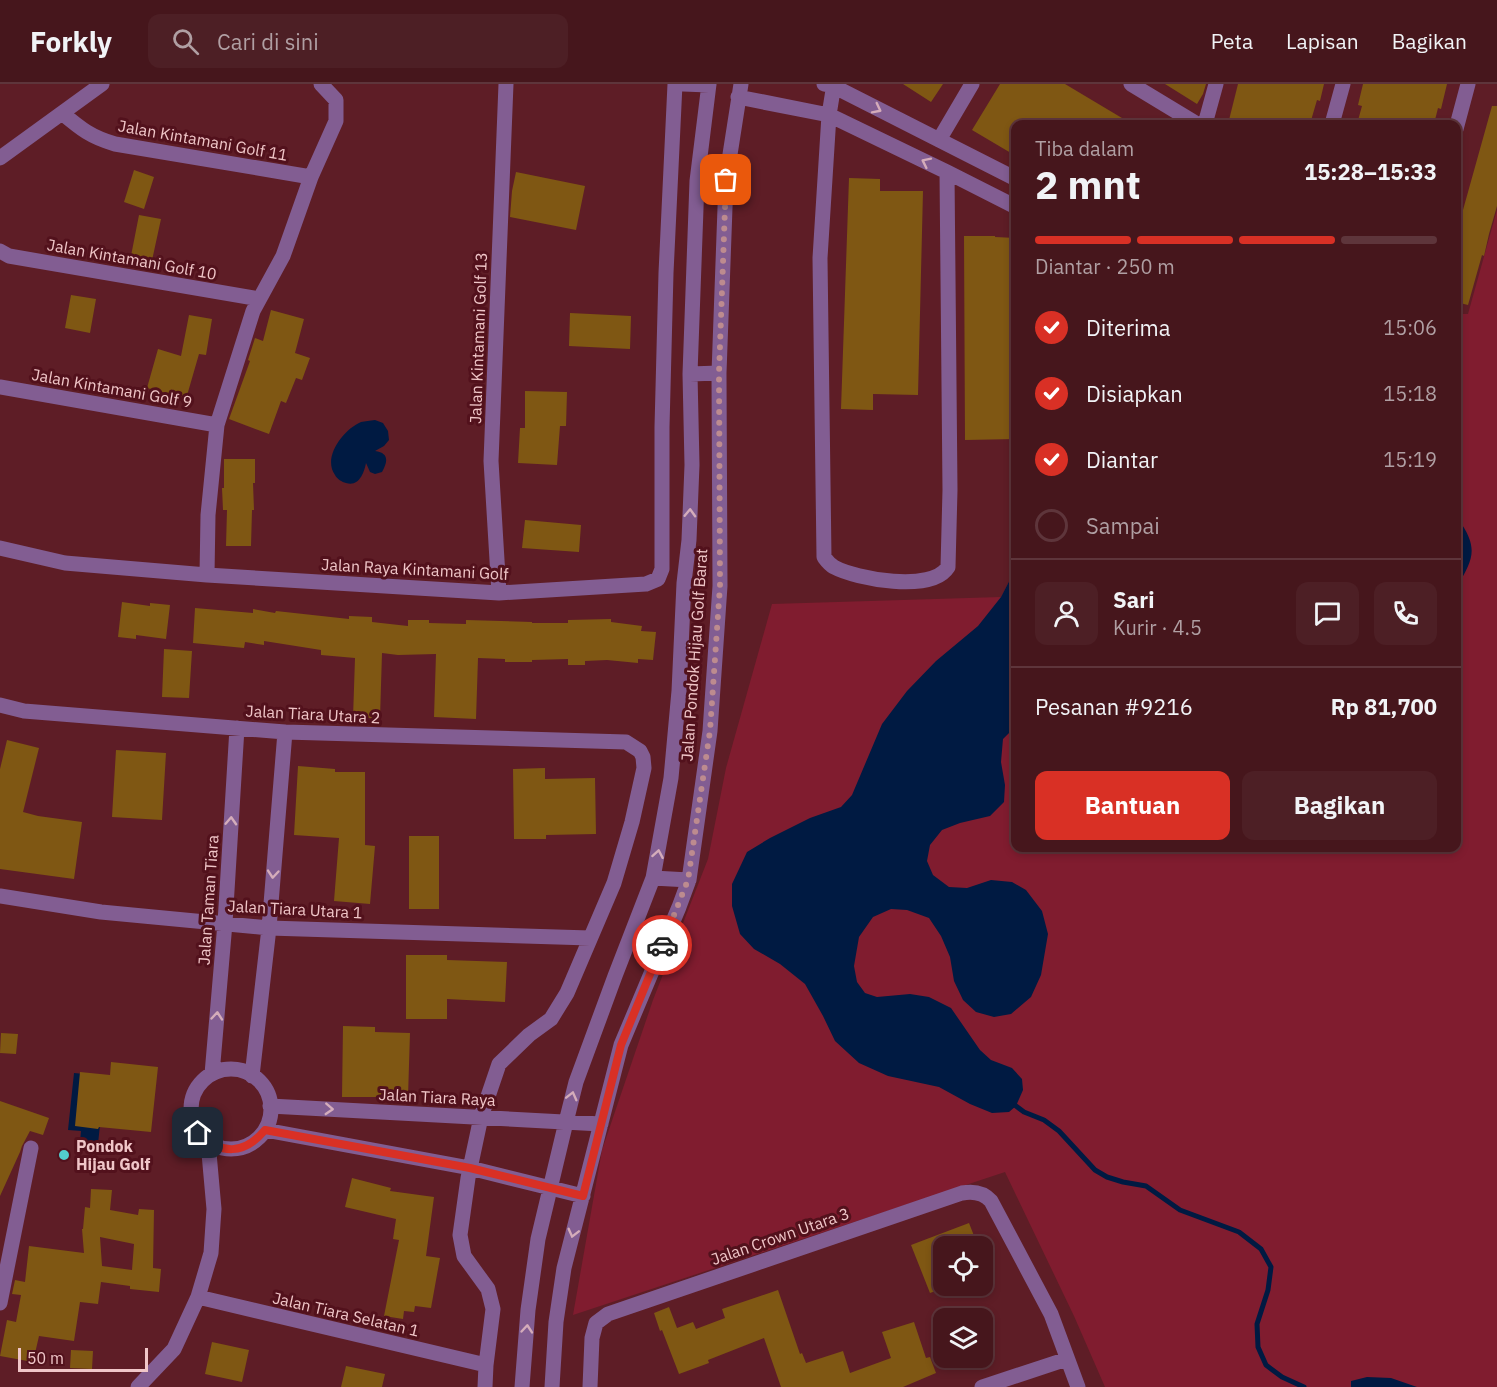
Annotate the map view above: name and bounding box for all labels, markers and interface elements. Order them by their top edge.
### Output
search box [148,14,568,68]
text: Forkly [30,23,112,60]
icon: search [169,25,202,58]
text: Cari di sini [217,27,319,56]
text: Peta [1211,27,1253,55]
text: Lapisan [1286,27,1359,55]
text: Bagikan [1392,27,1467,55]
one-way arrow [871,101,882,113]
street label: Jalan Kintamani Golf 11 [117,115,289,165]
text: Tiba dalam [1035,135,1134,162]
pin [700,154,751,205]
one-way arrow [921,157,932,169]
text: 15:28–15:33 [1304,157,1437,186]
text: 2 mnt [1035,159,1141,210]
icon: bag [709,163,742,196]
street label: Jalan Kintamani Golf 10 [46,234,218,284]
street label: Jalan Kintamani Golf 13 [465,252,491,424]
text: Diantar · 250 m [1035,253,1175,280]
icon: check [1035,311,1068,344]
text: Diterima [1086,313,1171,342]
text: 15:06 [1383,314,1437,341]
street label: Jalan Kintamani Golf 9 [30,364,194,412]
icon: check [1035,377,1068,410]
text: Disiapkan [1086,379,1183,408]
text: 15:18 [1383,380,1437,407]
icon: check [1035,443,1068,476]
text: Diantar [1086,445,1158,474]
text: 15:19 [1383,446,1437,473]
one-way arrow [684,509,696,518]
text: Sampai [1086,511,1160,540]
street label: Jalan Pondok Hijau Golf Barat [677,548,711,762]
street label: Jalan Raya Kintamani Golf [321,554,509,584]
button: person [1035,582,1098,645]
button: chat [1296,582,1359,645]
button: phone [1374,582,1437,645]
text: Sari [1113,585,1154,614]
text: Kurir · 4.5 [1113,614,1202,641]
text: Pesanan #9216 [1035,692,1193,721]
text: Rp 81,700 [1331,692,1437,721]
street label: Jalan Tiara Utara 2 [245,700,381,728]
button: Bantuan [1035,771,1230,840]
button: Bagikan [1242,771,1437,840]
one-way arrow [225,817,238,826]
street label: Jalan Taman Tiara [193,834,223,966]
one-way arrow [651,849,663,858]
one-way arrow [267,869,280,879]
street label: Jalan Tiara Utara 1 [227,895,363,923]
courier [632,915,692,975]
icon: car [646,929,679,962]
one-way arrow [210,1011,223,1020]
street label: Jalan Tiara Raya [378,1084,496,1110]
one-way arrow [565,1092,578,1102]
one-way arrow [324,1103,333,1116]
pin [172,1107,223,1158]
icon: home [181,1116,214,1149]
place label: Pondok Hijau Golf [76,1136,151,1174]
marker: Pondok Hijau Golf [57,1148,71,1162]
street label: Jalan Crown Utara 3 [708,1203,852,1269]
one-way arrow [568,1228,581,1238]
map controls [933,1236,993,1368]
button: locate [933,1236,993,1296]
street label: Jalan Tiara Selatan 1 [271,1287,421,1341]
button: layers [933,1308,993,1368]
one-way arrow [520,1324,533,1333]
scale bar [18,1345,148,1372]
text: 50 m [27,1348,64,1368]

